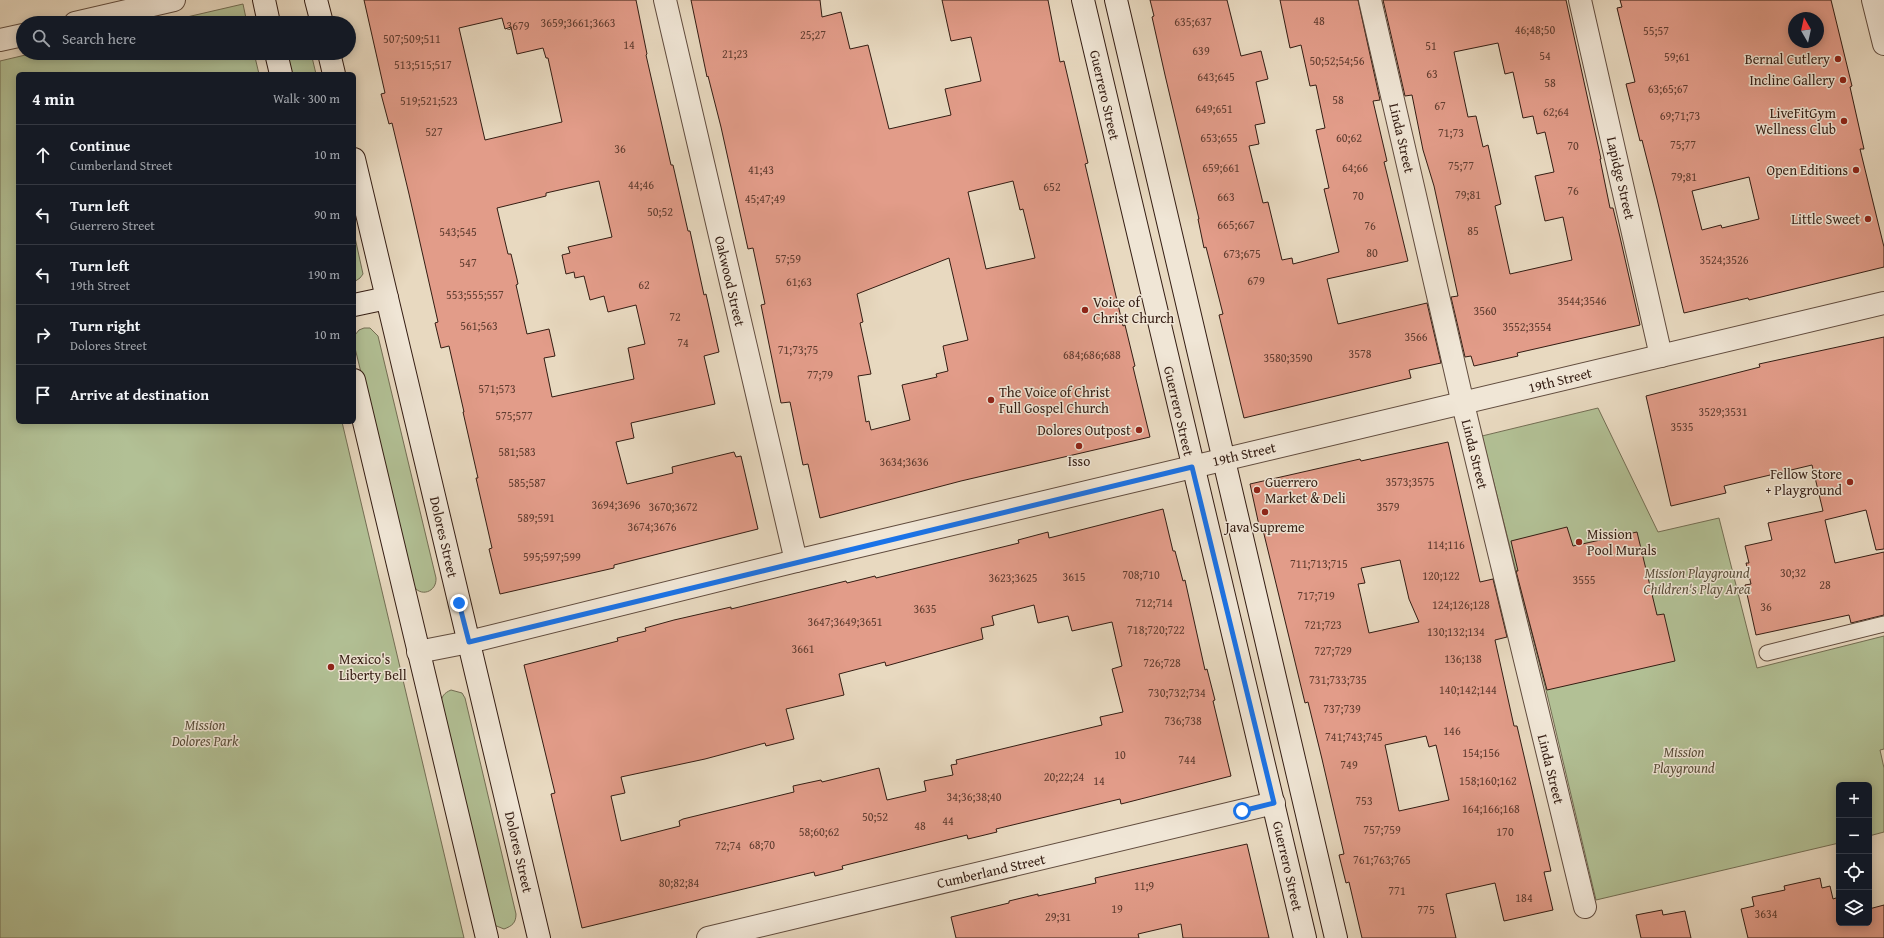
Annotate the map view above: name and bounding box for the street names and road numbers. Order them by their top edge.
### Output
street label: Guerrero Street [1085,48,1125,142]
street label: Linda Street [1384,101,1420,175]
street label: Lapidge Street [1602,135,1640,221]
street label: Oakwood Street [710,234,750,328]
street label: 19th Street [1526,362,1594,398]
street label: Guerrero Street [1159,364,1199,458]
street label: Linda Street [1457,417,1493,491]
street label: 19th Street [1210,437,1278,471]
street label: Dolores Street [425,494,463,580]
street label: Linda Street [1533,732,1569,806]
street label: Dolores Street [500,809,538,895]
street label: Guerrero Street [1268,819,1308,913]
street label: Cumberland Street [935,849,1047,893]

